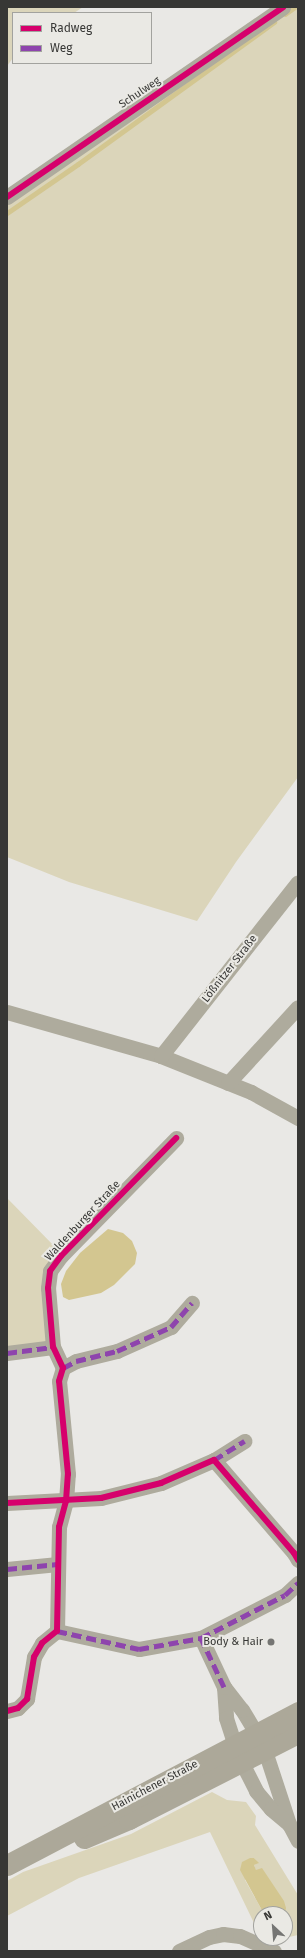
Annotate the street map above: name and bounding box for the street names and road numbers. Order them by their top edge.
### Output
street label: Schulweg [117,74,163,112]
street label: Lößnitzer Straße [200,933,260,1005]
street label: Waldenburger Straße [42,1178,124,1264]
street label: Hainichener Straße [110,1758,200,1814]

